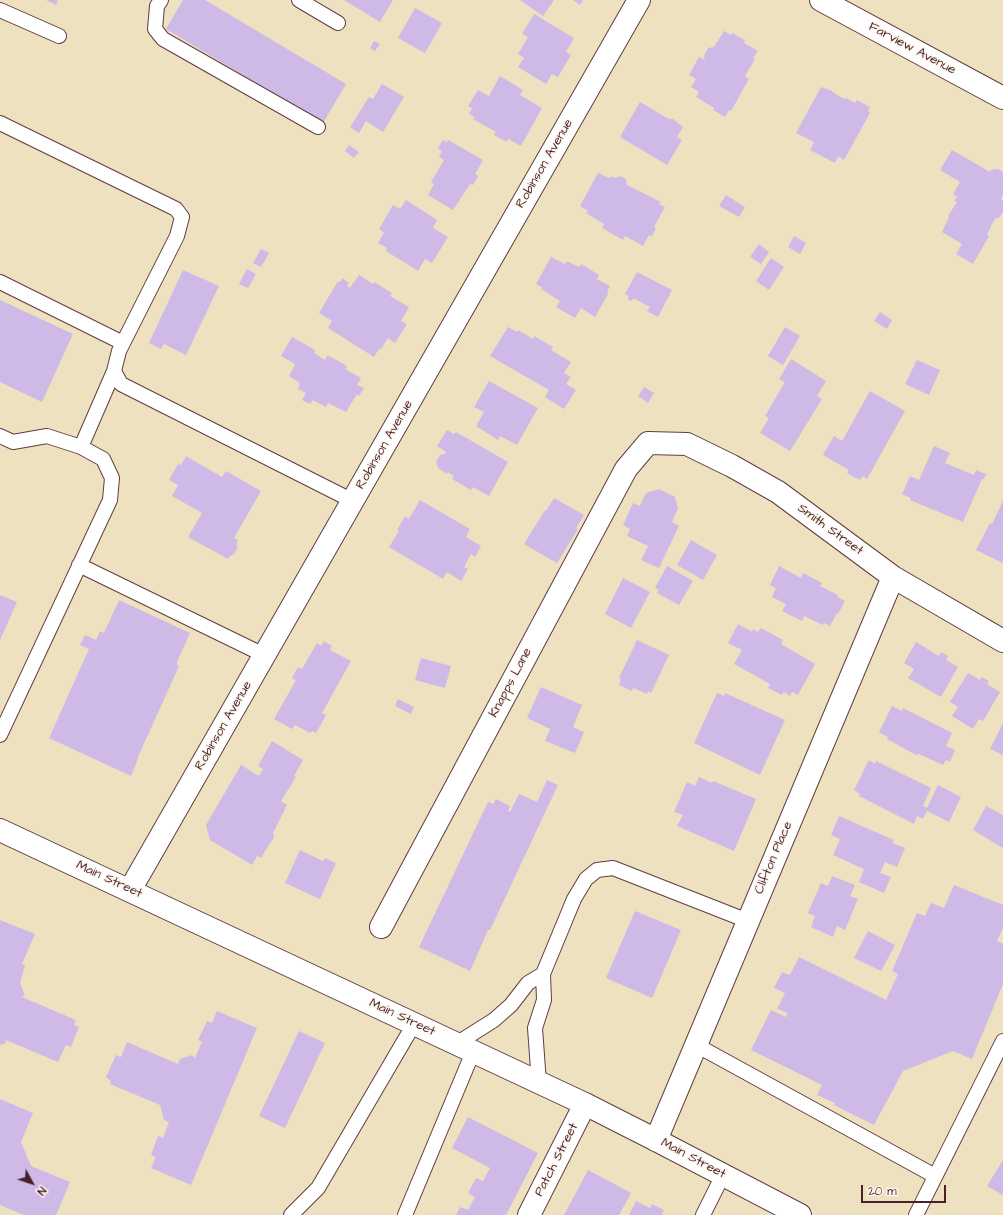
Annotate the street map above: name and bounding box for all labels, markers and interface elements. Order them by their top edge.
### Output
street label: Farview Avenue [866,19,958,79]
street label: Robinson Avenue [513,117,577,211]
street label: Robinson Avenue [353,398,417,492]
street label: Smith Street [794,501,866,559]
street label: Knapps Lane [486,646,536,720]
street label: Robinson Avenue [192,679,256,773]
street label: Clifton Place [752,819,796,897]
street label: Main Street [73,858,145,902]
street label: Main Street [366,996,438,1040]
street label: Patch Street [532,1121,582,1199]
street label: Main Street [658,1135,728,1183]
north arrow [12,1163,52,1203]
scale bar [863,1177,948,1203]
text: 20 m [868,1183,897,1200]
text: N [34,1184,50,1199]

